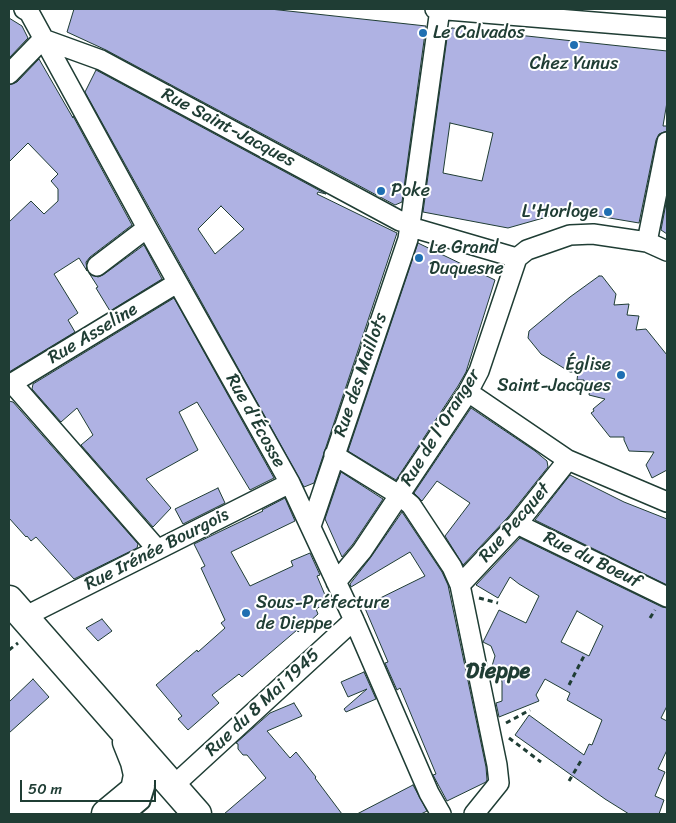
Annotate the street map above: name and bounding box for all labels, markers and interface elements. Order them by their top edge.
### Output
place label: Le Calvados [433,22,525,44]
marker: Le Calvados [417,27,429,39]
marker: Chez Yunus [568,39,580,51]
place label: Chez Yunus [530,53,618,75]
street label: Rue Saint-Jacques [158,84,298,172]
place label: Poke [391,180,430,202]
marker: Poke [375,185,387,197]
place label: L'Horloge [522,201,598,223]
marker: L'Horloge [602,206,614,218]
place label: Le Grand Duquesne [429,237,504,280]
marker: Le Grand Duquesne [413,252,425,264]
street label: Rue Asseline [44,299,142,369]
street label: Rue des Maillots [330,310,392,440]
place label: Église Saint-Jacques [497,354,611,396]
street label: Rue de l'Oranger [397,366,485,490]
marker: Église Saint-Jacques [615,369,627,381]
street label: Rue d'Écosse [220,370,290,472]
street label: Rue Pecquet [475,479,555,567]
street label: Rue Irénée Bourgois [81,504,233,596]
street label: Rue du Boeuf [540,527,644,593]
place label: Sous-Préfecture de Dieppe [256,592,390,634]
marker: Sous-Préfecture de Dieppe [240,607,252,619]
street label: Rue du 8 Mai 1945 [201,645,325,761]
district label: Dieppe [466,659,530,685]
scale bar [22,770,159,802]
text: 50 m [28,776,62,802]

